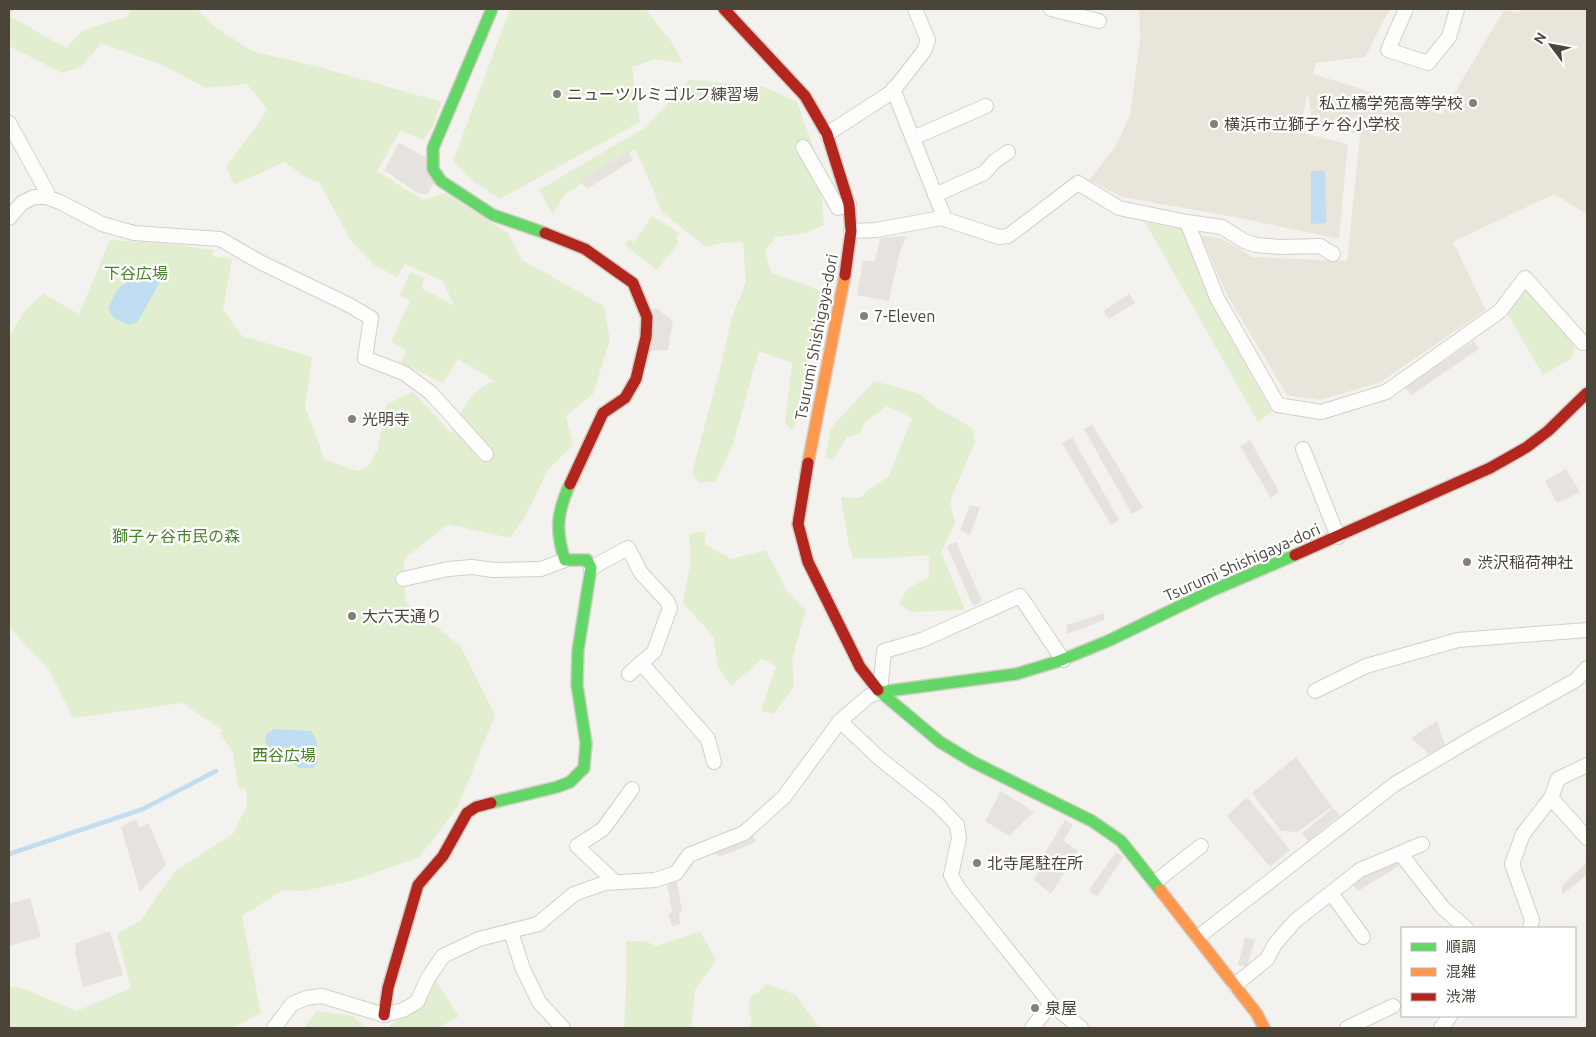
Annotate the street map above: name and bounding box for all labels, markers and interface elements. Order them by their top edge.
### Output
north arrow [1526,20,1576,70]
text: N [1530,29,1550,47]
place label: ニューツルミゴルフ練習場 [567,85,759,103]
marker: ニューツルミゴルフ練習場 [551,88,563,100]
place label: 私立橘学苑高等学校 [1319,94,1463,112]
marker: 私立橘学苑高等学校 [1467,97,1479,109]
place label: 横浜市立獅子ヶ谷小学校 [1224,115,1400,133]
marker: 横浜市立獅子ヶ谷小学校 [1208,118,1220,130]
street label: Tsurumi Shishigaya-dori [791,252,841,422]
park label: 下谷広場 [104,264,168,282]
place label: 7-Eleven [874,307,935,325]
marker: 7-Eleven [858,310,870,322]
place label: 光明寺 [362,410,410,428]
marker: 光明寺 [346,413,358,425]
street label: Tsurumi Shishigaya-dori [1161,519,1323,605]
park label: 獅子ヶ谷市民の森 [112,527,240,545]
place label: 渋沢稲荷神社 [1477,553,1573,571]
marker: 渋沢稲荷神社 [1461,556,1473,568]
place label: 大六天通り [362,607,442,625]
marker: 大六天通り [346,610,358,622]
park label: 西谷広場 [252,746,316,764]
place label: 北寺尾駐在所 [987,854,1083,872]
marker: 北寺尾駐在所 [971,857,983,869]
legend [1401,927,1576,1017]
text: 順調 [1446,938,1476,955]
text: 混雑 [1446,963,1476,980]
text: 渋滞 [1446,988,1476,1005]
place label: 泉屋 [1045,999,1077,1017]
marker: 泉屋 [1029,1002,1041,1014]

